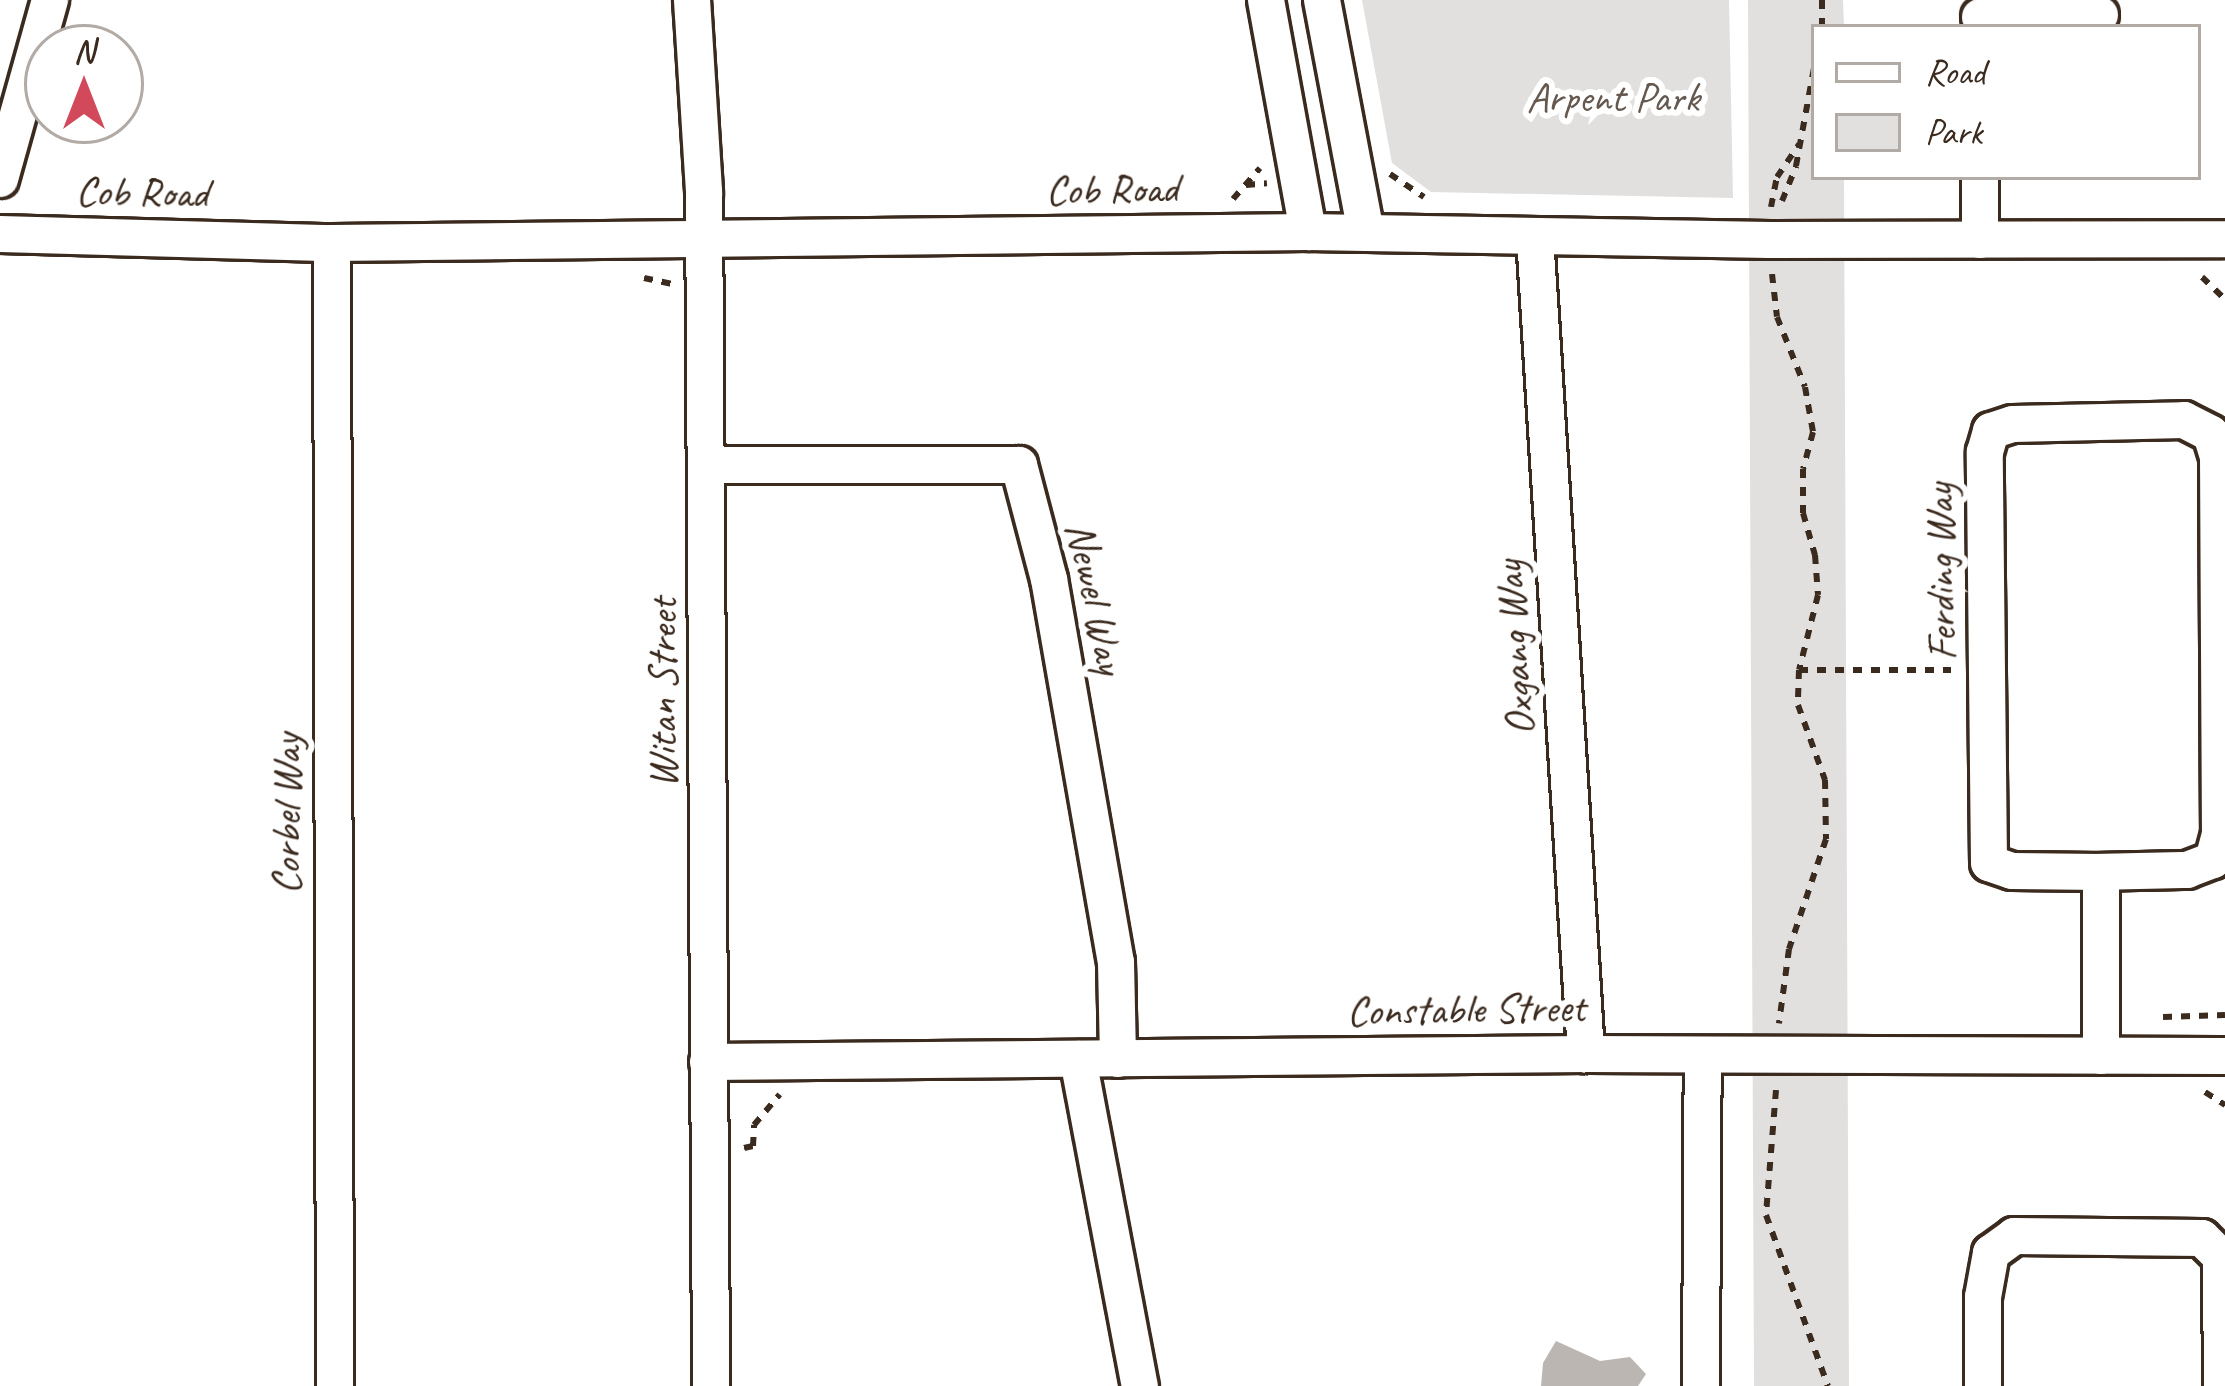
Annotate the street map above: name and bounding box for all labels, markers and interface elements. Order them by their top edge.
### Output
north arrow [24,24,144,144]
legend [1811,24,2201,180]
text: N [74,30,94,72]
text: Road [1925,49,1985,95]
park label: Arpent Park [1526,73,1700,123]
text: Park [1925,109,1982,155]
street label: Cob Road [1045,164,1179,216]
street label: Cob Road [75,167,209,219]
street label: Ferding Way [1914,483,1968,661]
street label: Newel Way [1054,517,1136,679]
street label: Oxgang Way [1484,559,1546,737]
street label: Witan Street [638,598,688,788]
street label: Corbel Way [262,733,312,895]
street label: Constable Street [1346,983,1586,1037]

